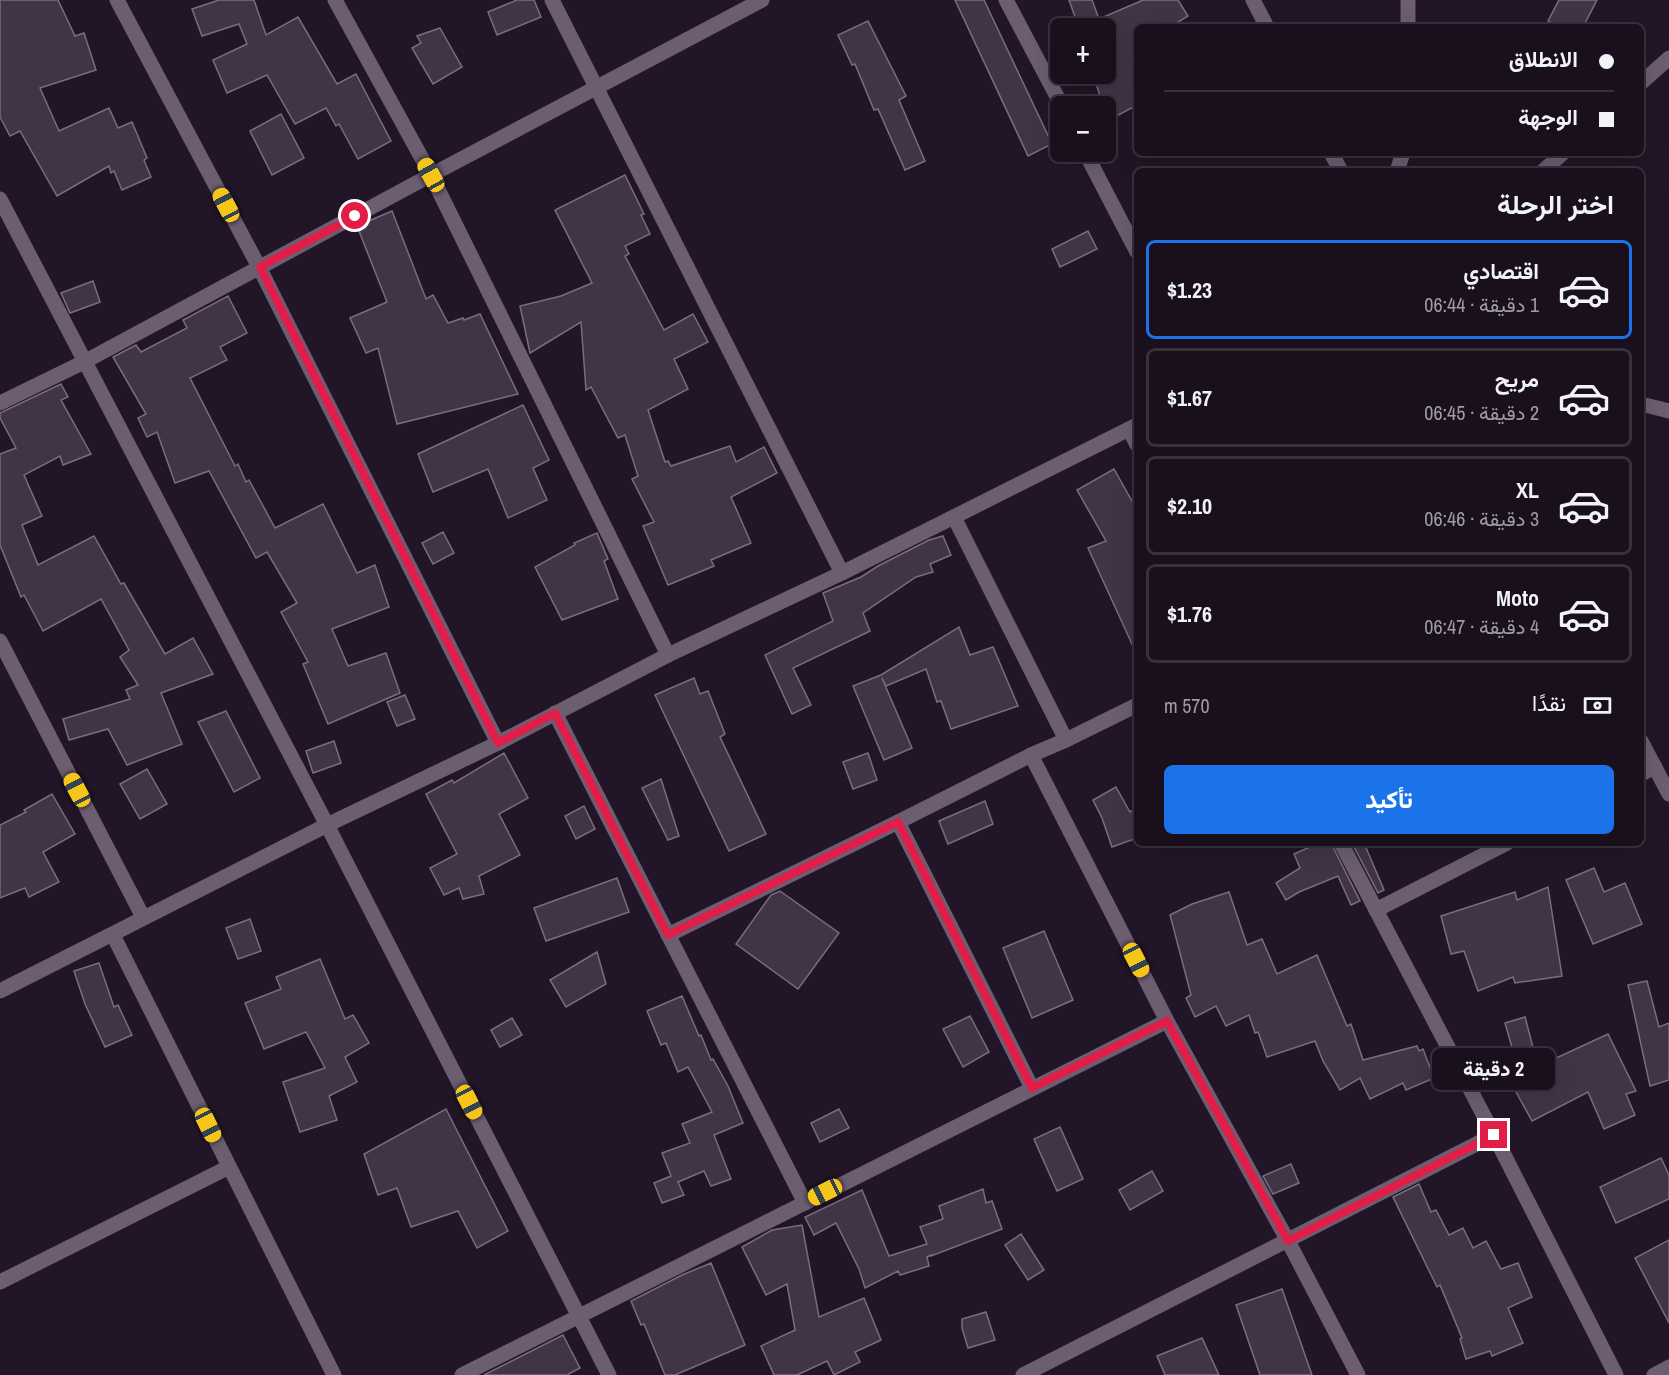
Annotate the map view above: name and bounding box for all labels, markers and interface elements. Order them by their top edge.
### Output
map controls [1050,18,1116,162]
button: + [1050,18,1116,84]
text: الانطلاق [1509,44,1578,74]
button: − [1050,96,1116,162]
text: الوجهة [1518,102,1578,132]
car [414,155,448,195]
car [210,185,242,225]
text: اختر الرحلة [1497,186,1614,222]
route start [341,202,368,229]
text: اقتصادي [1463,256,1539,286]
icon: car [1557,263,1611,317]
text: $1.23 [1167,275,1212,305]
text: 1 دقيقة · 06:44 [1424,291,1539,318]
text: مريح [1495,364,1539,394]
icon: car [1557,371,1611,425]
text: $1.67 [1167,383,1212,413]
text: 2 دقيقة · 06:45 [1424,399,1539,426]
text: XL [1516,475,1539,505]
icon: car [1557,479,1611,533]
text: $2.10 [1167,491,1212,521]
text: 3 دقيقة · 06:46 [1424,505,1539,532]
text: Moto [1496,583,1539,613]
icon: car [1557,587,1611,641]
text: $1.76 [1167,599,1212,629]
text: 4 دقيقة · 06:47 [1424,613,1539,640]
text: نقدًا [1532,688,1566,718]
icon: cash [1581,689,1614,722]
text: 570 m [1164,692,1210,719]
button: تأكيد [1164,765,1614,834]
car [61,770,93,810]
car [1120,940,1152,980]
callout: 2 دقيقة [1432,1048,1556,1090]
text: 2 دقيقة [1463,1055,1524,1082]
car [453,1082,485,1122]
car [192,1105,224,1145]
route end [1480,1121,1507,1148]
car [805,1176,845,1208]

